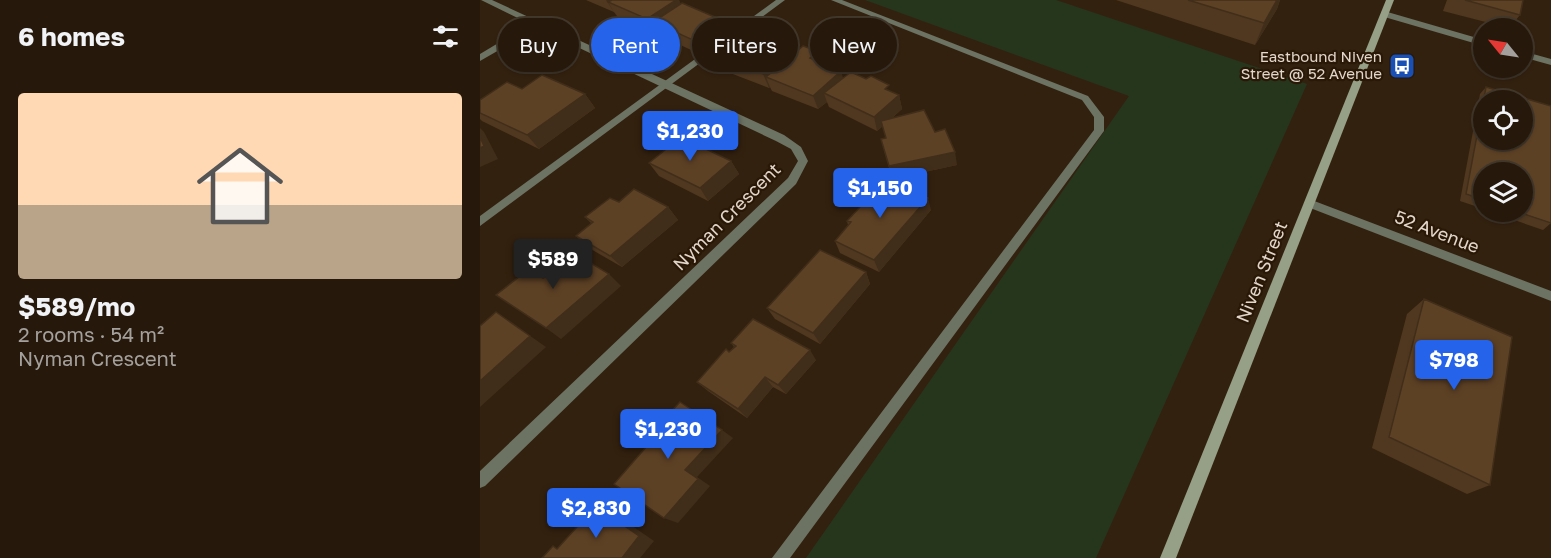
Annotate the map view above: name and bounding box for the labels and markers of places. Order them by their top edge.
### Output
place label: Eastbound Niven Street @ 52 Avenue [1241,47,1382,82]
bus stop icon: Eastbound Niven Street @ 52 Avenue [1387,51,1417,81]
pin: $1,230 [641,111,739,162]
pin: $1,150 [831,168,929,219]
pin: $589 [517,239,589,290]
pin: $798 [1418,340,1490,391]
pin: $1,230 [619,409,717,460]
pin: $2,830 [547,488,645,539]

